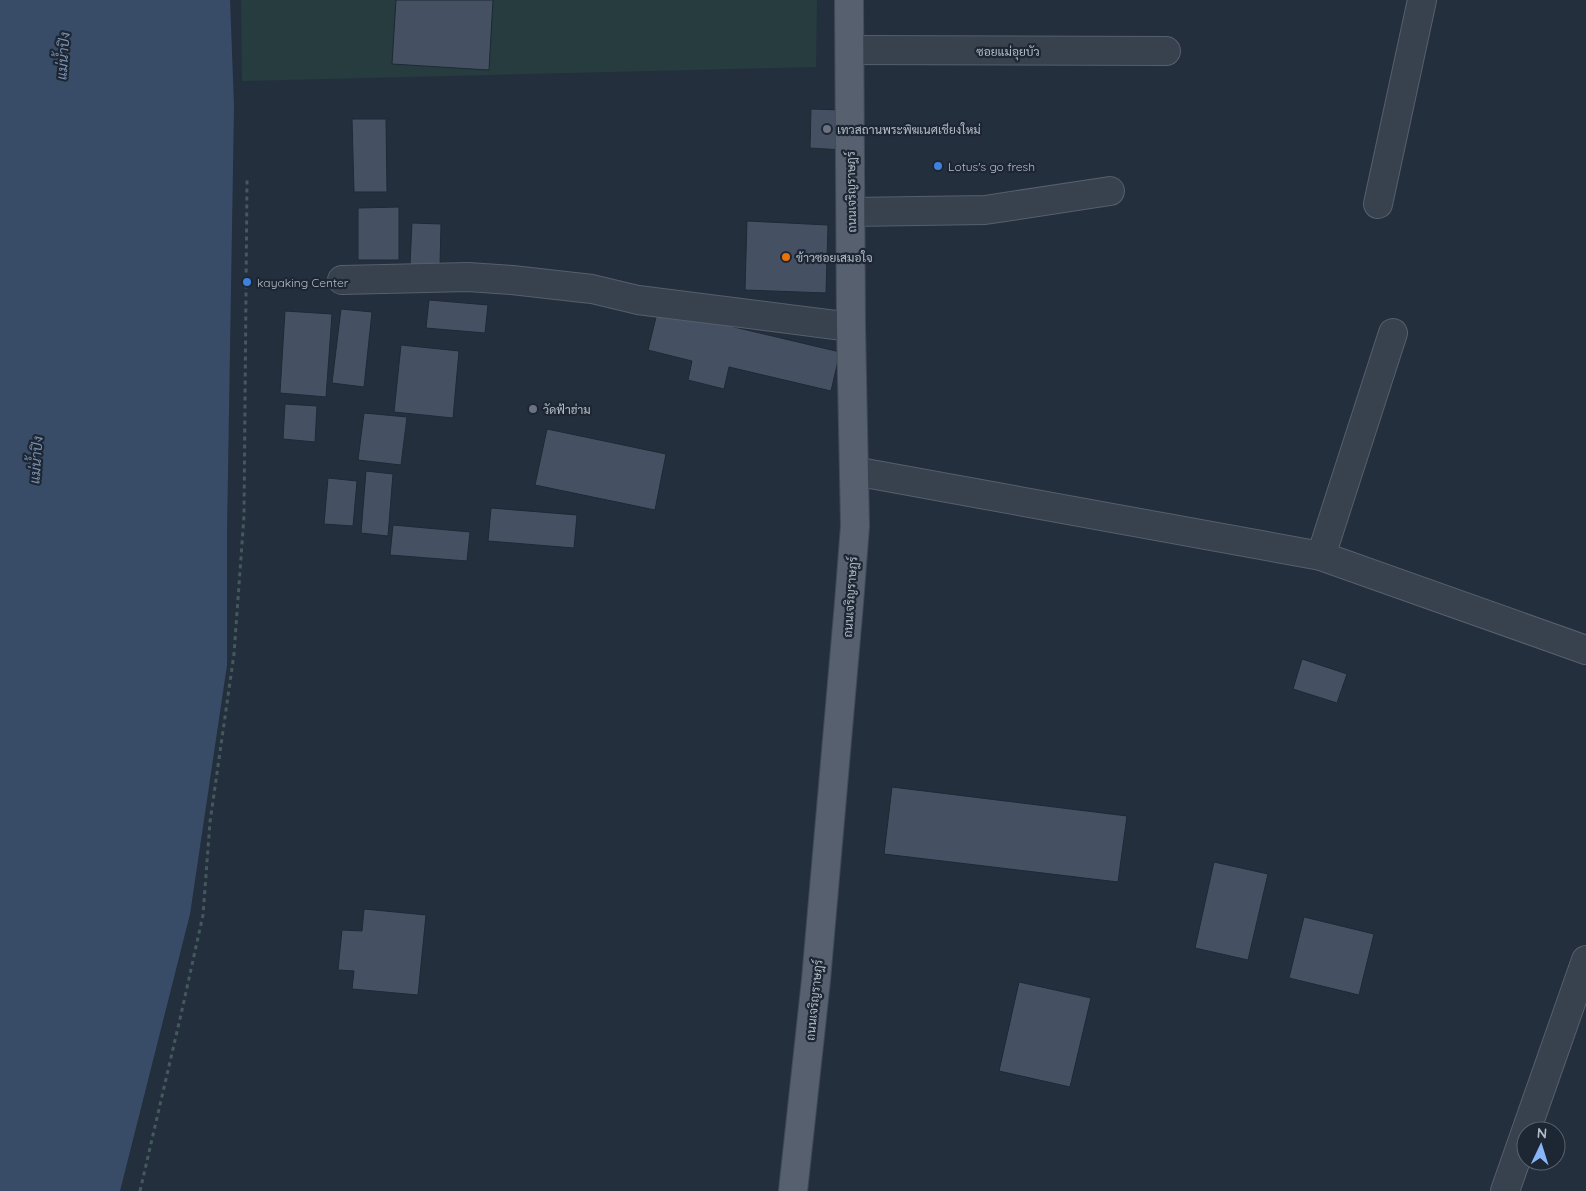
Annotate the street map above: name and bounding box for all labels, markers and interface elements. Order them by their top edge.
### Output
water label: แม่น้ำปิง [49,31,74,81]
street label: ซอยแม่อุยบัว [976,44,1040,61]
place label: เทวสถานพระพิฆเนศเชียงใหม่ [837,122,981,137]
marker: เทวสถานพระพิฆเนศเชียงใหม่ [821,123,833,135]
street label: ถนนเจริญราษฎร์ [843,151,860,233]
place label: Lotus's go fresh [948,159,1035,174]
marker: Lotus's go fresh [932,160,944,172]
place label: ข้าวซอยเสมอใจ [796,250,873,265]
marker: ข้าวซอยเสมอใจ [780,251,792,263]
place label: kayaking Center [257,275,349,290]
marker: kayaking Center [241,276,253,288]
place label: วัดฟ้าฮ่าม [543,402,591,417]
marker: วัดฟ้าฮ่าม [527,403,539,415]
water label: แม่น้ำปิง [22,435,47,485]
street label: ถนนเจริญราษฎร์ [840,556,861,638]
street label: ถนนเจริญราษฎร์ [802,959,827,1041]
north arrow [1516,1121,1566,1171]
text: N [1536,1124,1548,1142]

